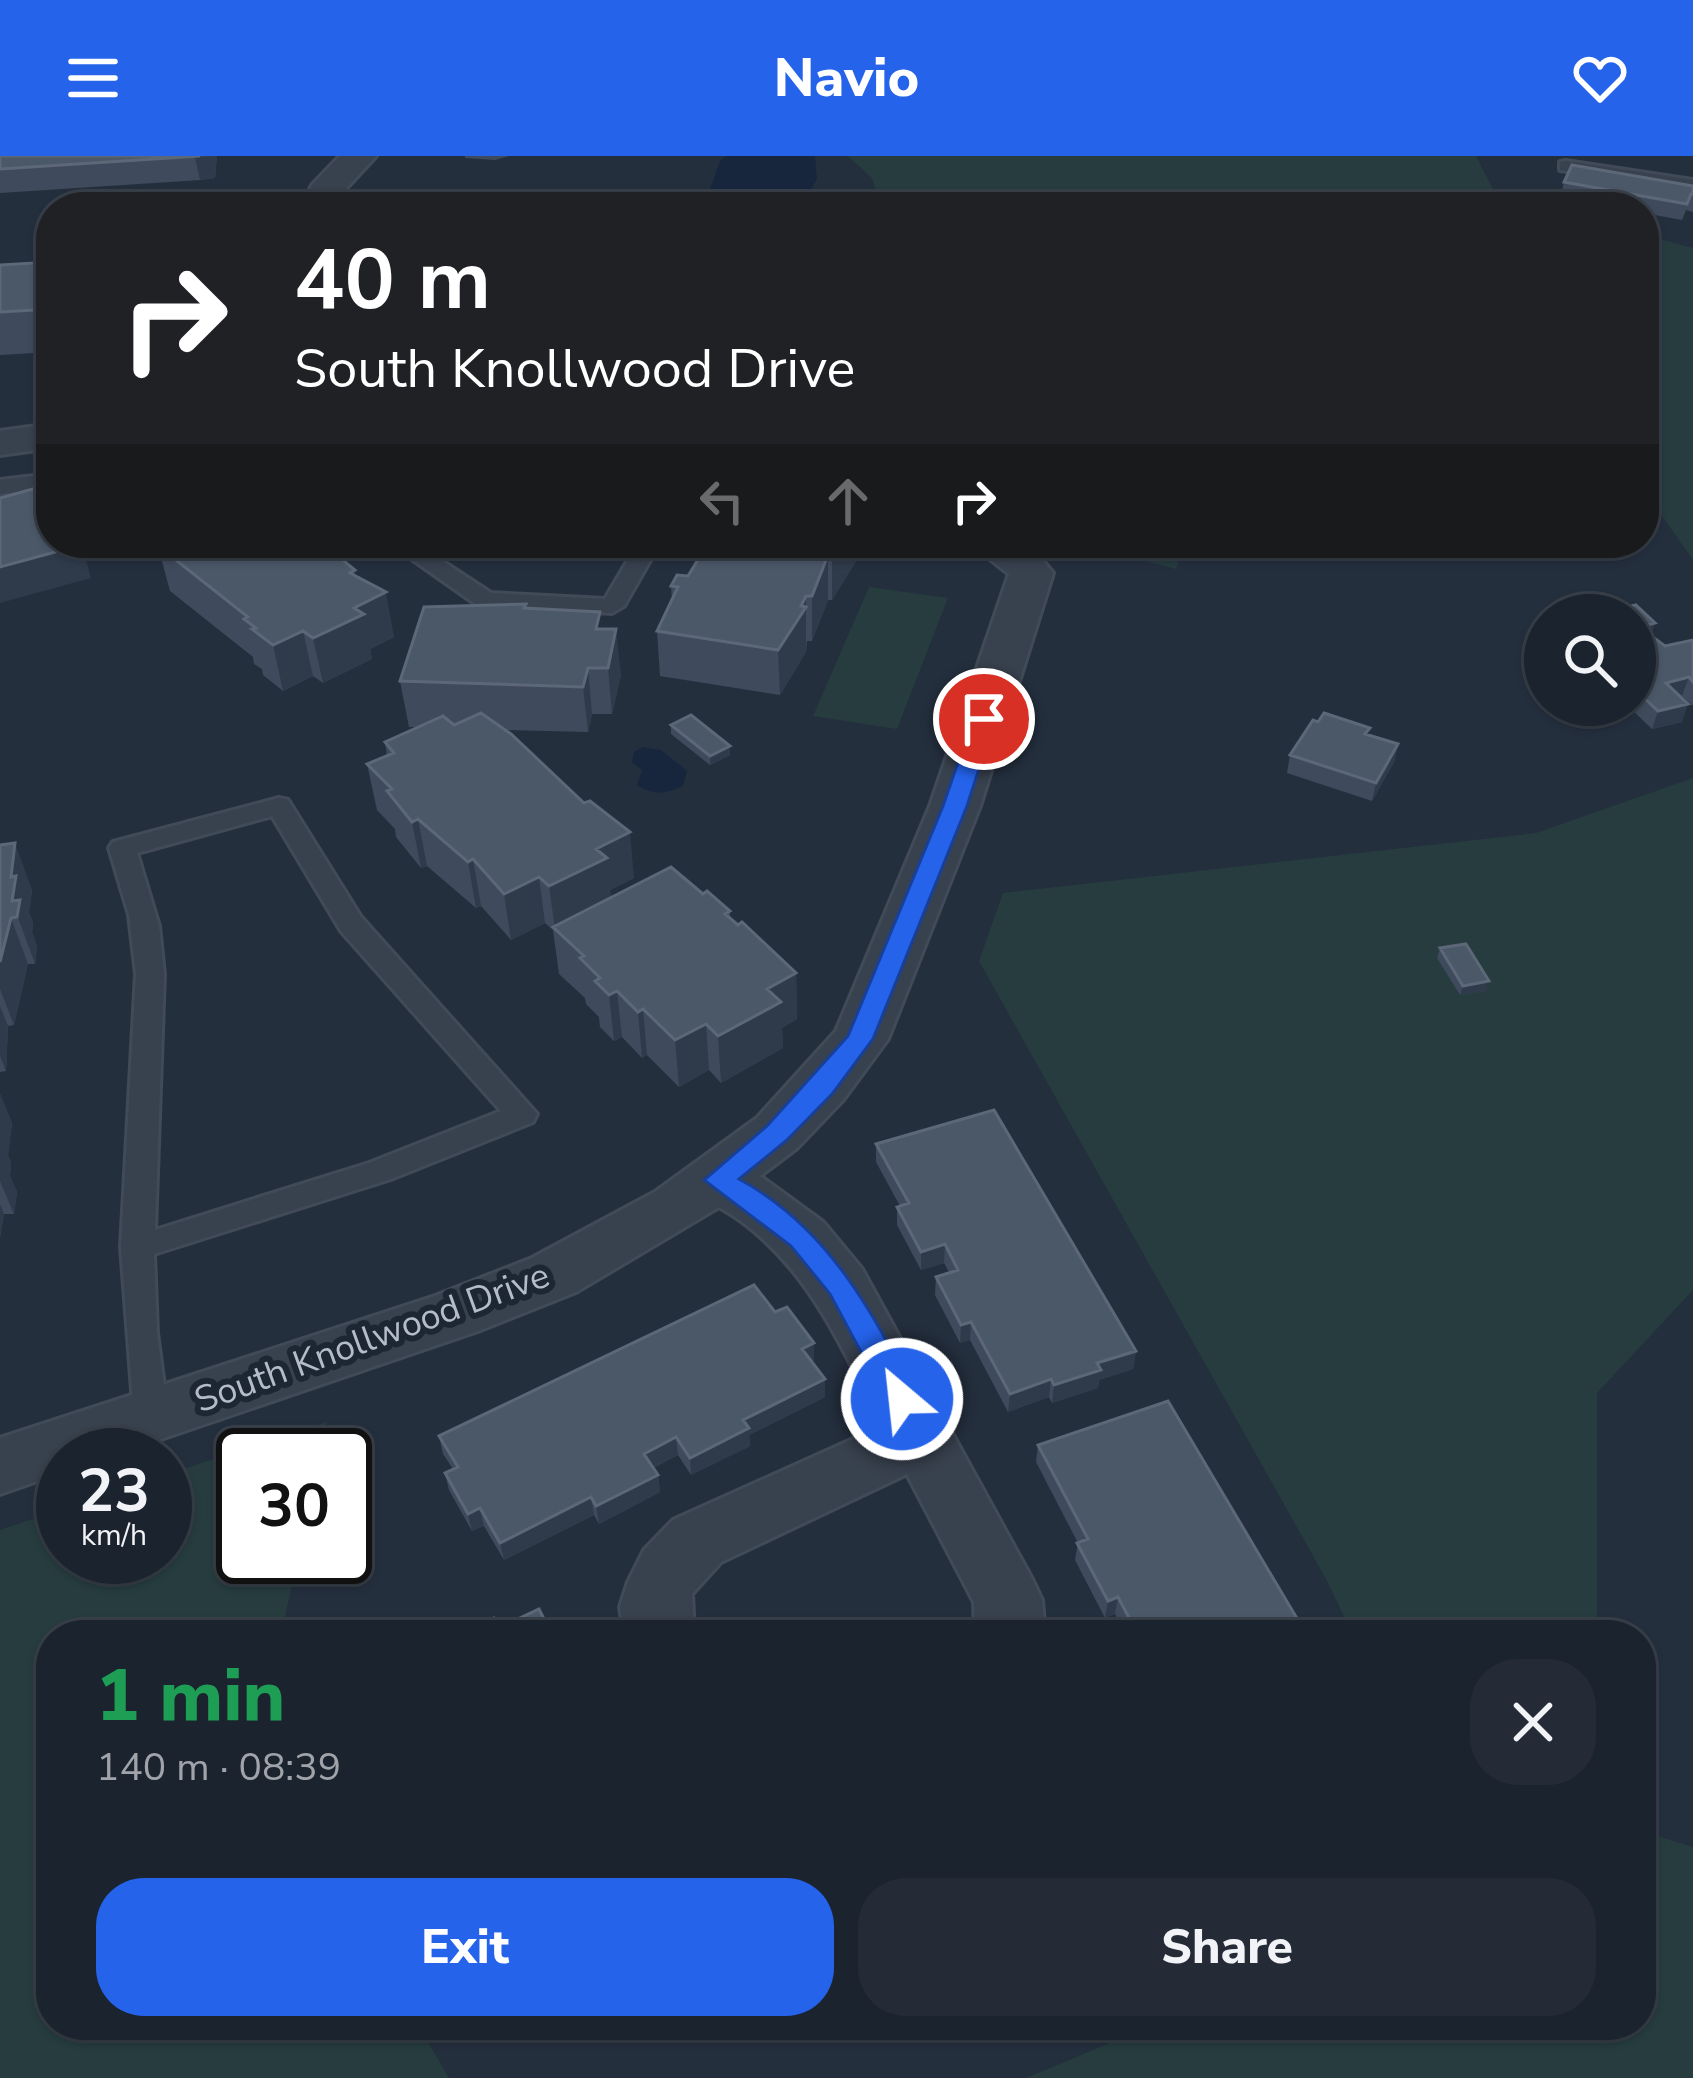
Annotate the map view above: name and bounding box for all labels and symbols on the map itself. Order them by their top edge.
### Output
pin [933,668,1035,770]
street label: South Knollwood Drive [188,1251,556,1425]
position arrow [839,1336,965,1462]
speed limit sign: 30 [216,1428,372,1584]

